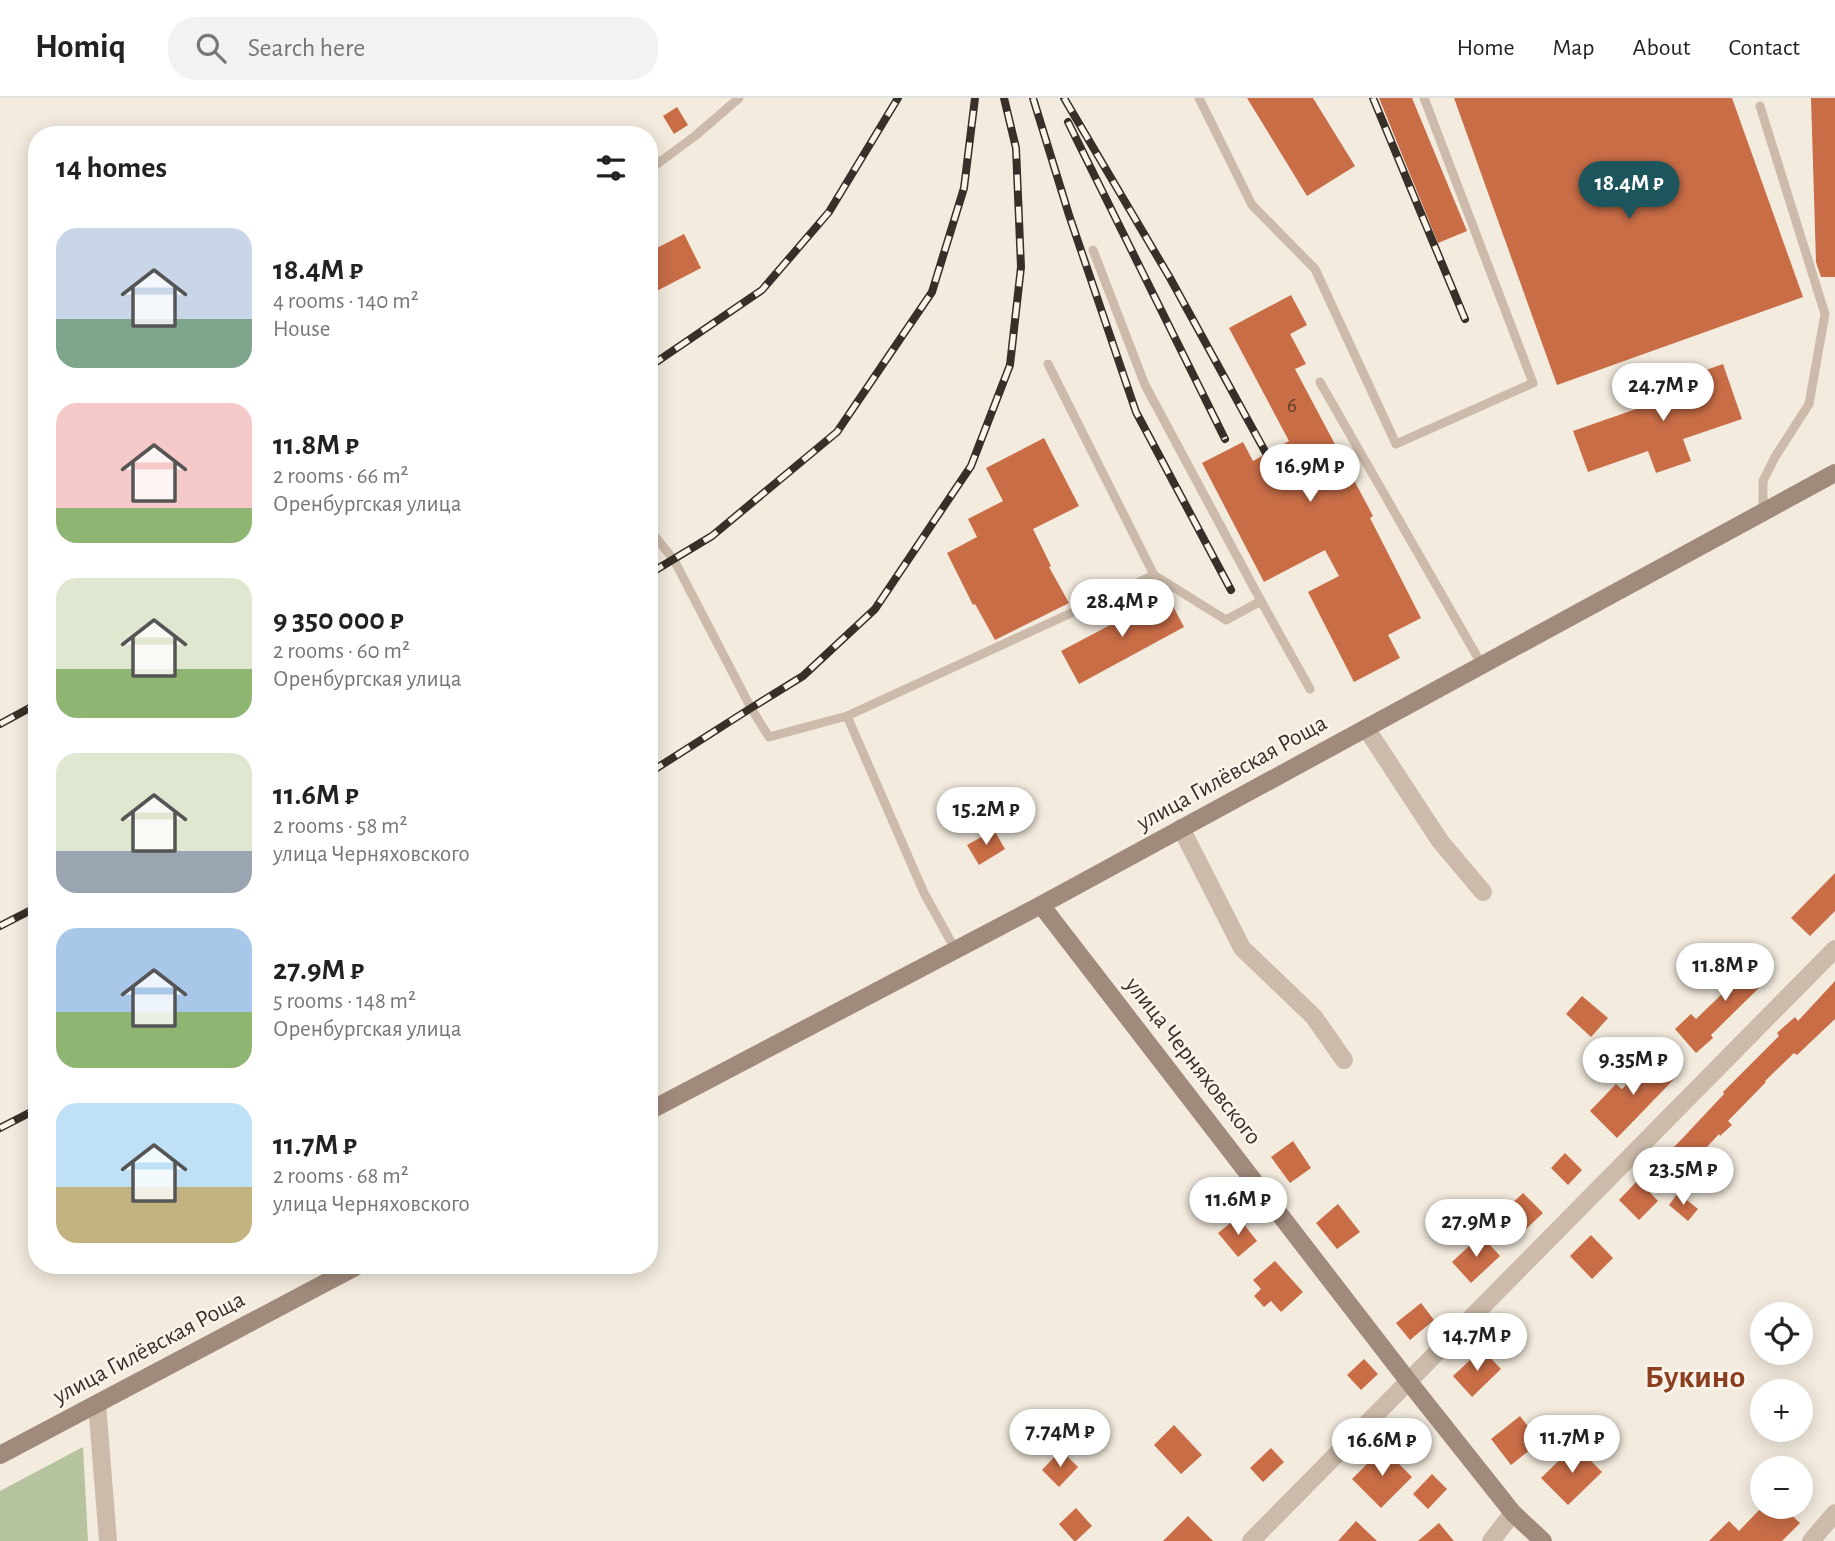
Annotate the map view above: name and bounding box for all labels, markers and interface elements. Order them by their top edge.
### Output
search box [168,17,658,80]
icon: search [192,29,230,67]
text: Homiq [35,31,126,64]
text: Search here [248,35,365,61]
text: Home [1457,36,1515,60]
text: Map [1553,36,1595,60]
text: About [1633,36,1690,60]
text: Contact [1728,36,1800,60]
icon: filters [592,149,630,187]
text: 14 homes [56,153,167,183]
pin: 18.4M ₽ [1564,162,1694,221]
text: 18.4M ₽ [1594,172,1664,195]
text: 18.4M ₽ [273,255,363,285]
icon: home [112,256,196,340]
text: 4 rooms · 140 m² [273,290,419,313]
text: House [273,318,330,341]
pin: 24.7M ₽ [1598,364,1728,423]
text: 24.7M ₽ [1628,374,1698,397]
house number: 6 [1287,395,1297,416]
text: 11.8M ₽ [273,430,359,460]
icon: home [112,431,196,515]
pin: 16.9M ₽ [1245,444,1375,504]
text: 16.9M ₽ [1276,455,1344,478]
text: 2 rooms · 66 m² [273,465,409,488]
text: Оренбургская улица [273,493,461,516]
pin: 28.4M ₽ [1057,580,1187,639]
text: 28.4M ₽ [1086,590,1158,613]
text: 9 350 000 ₽ [273,605,404,635]
icon: home [112,606,196,690]
text: 2 rooms · 60 m² [273,640,410,663]
text: Оренбургская улица [273,668,461,691]
street label: улица Гилёвская Роща [1132,711,1331,836]
text: 11.6M ₽ [273,780,358,810]
icon: home [112,781,196,865]
pin: 15.2M ₽ [921,788,1051,847]
text: 15.2M ₽ [953,798,1019,821]
text: 2 rooms · 58 m² [273,815,408,838]
text: улица Черняховского [273,843,470,866]
pin: 11.8M ₽ [1660,944,1790,1003]
text: 11.8M ₽ [1692,954,1758,977]
text: 27.9M ₽ [273,955,364,985]
icon: home [112,956,196,1040]
street label: улица Черняховского [1120,972,1266,1149]
text: 5 rooms · 148 m² [273,990,416,1013]
text: Оренбургская улица [273,1018,461,1041]
pin: 9.35M ₽ [1568,1038,1698,1097]
text: 9.35M ₽ [1599,1048,1667,1071]
text: 11.7M ₽ [273,1130,357,1160]
icon: home [112,1131,196,1215]
pin: 23.5M ₽ [1618,1148,1748,1207]
text: 23.5M ₽ [1649,1158,1717,1181]
text: 2 rooms · 68 m² [273,1165,409,1188]
pin: 11.6M ₽ [1173,1178,1303,1237]
text: 11.6M ₽ [1205,1188,1271,1211]
text: улица Черняховского [273,1193,470,1216]
pin: 27.9M ₽ [1411,1200,1541,1259]
text: 27.9M ₽ [1441,1210,1511,1233]
street label: улица Гилёвская Роща [48,1287,249,1409]
map controls [1750,1302,1813,1519]
button: locate [1750,1302,1813,1365]
pin: 14.7M ₽ [1412,1314,1542,1373]
text: 14.7M ₽ [1443,1324,1511,1347]
district label: Букино [1645,1361,1745,1393]
button: + [1750,1379,1813,1442]
pin: 7.74M ₽ [995,1410,1125,1469]
pin: 11.7M ₽ [1507,1416,1637,1475]
pin: 16.6M ₽ [1317,1418,1447,1478]
text: 7.74M ₽ [1025,1420,1095,1443]
text: 11.7M ₽ [1540,1426,1604,1449]
text: 16.6M ₽ [1348,1429,1416,1452]
button: − [1750,1456,1813,1519]

